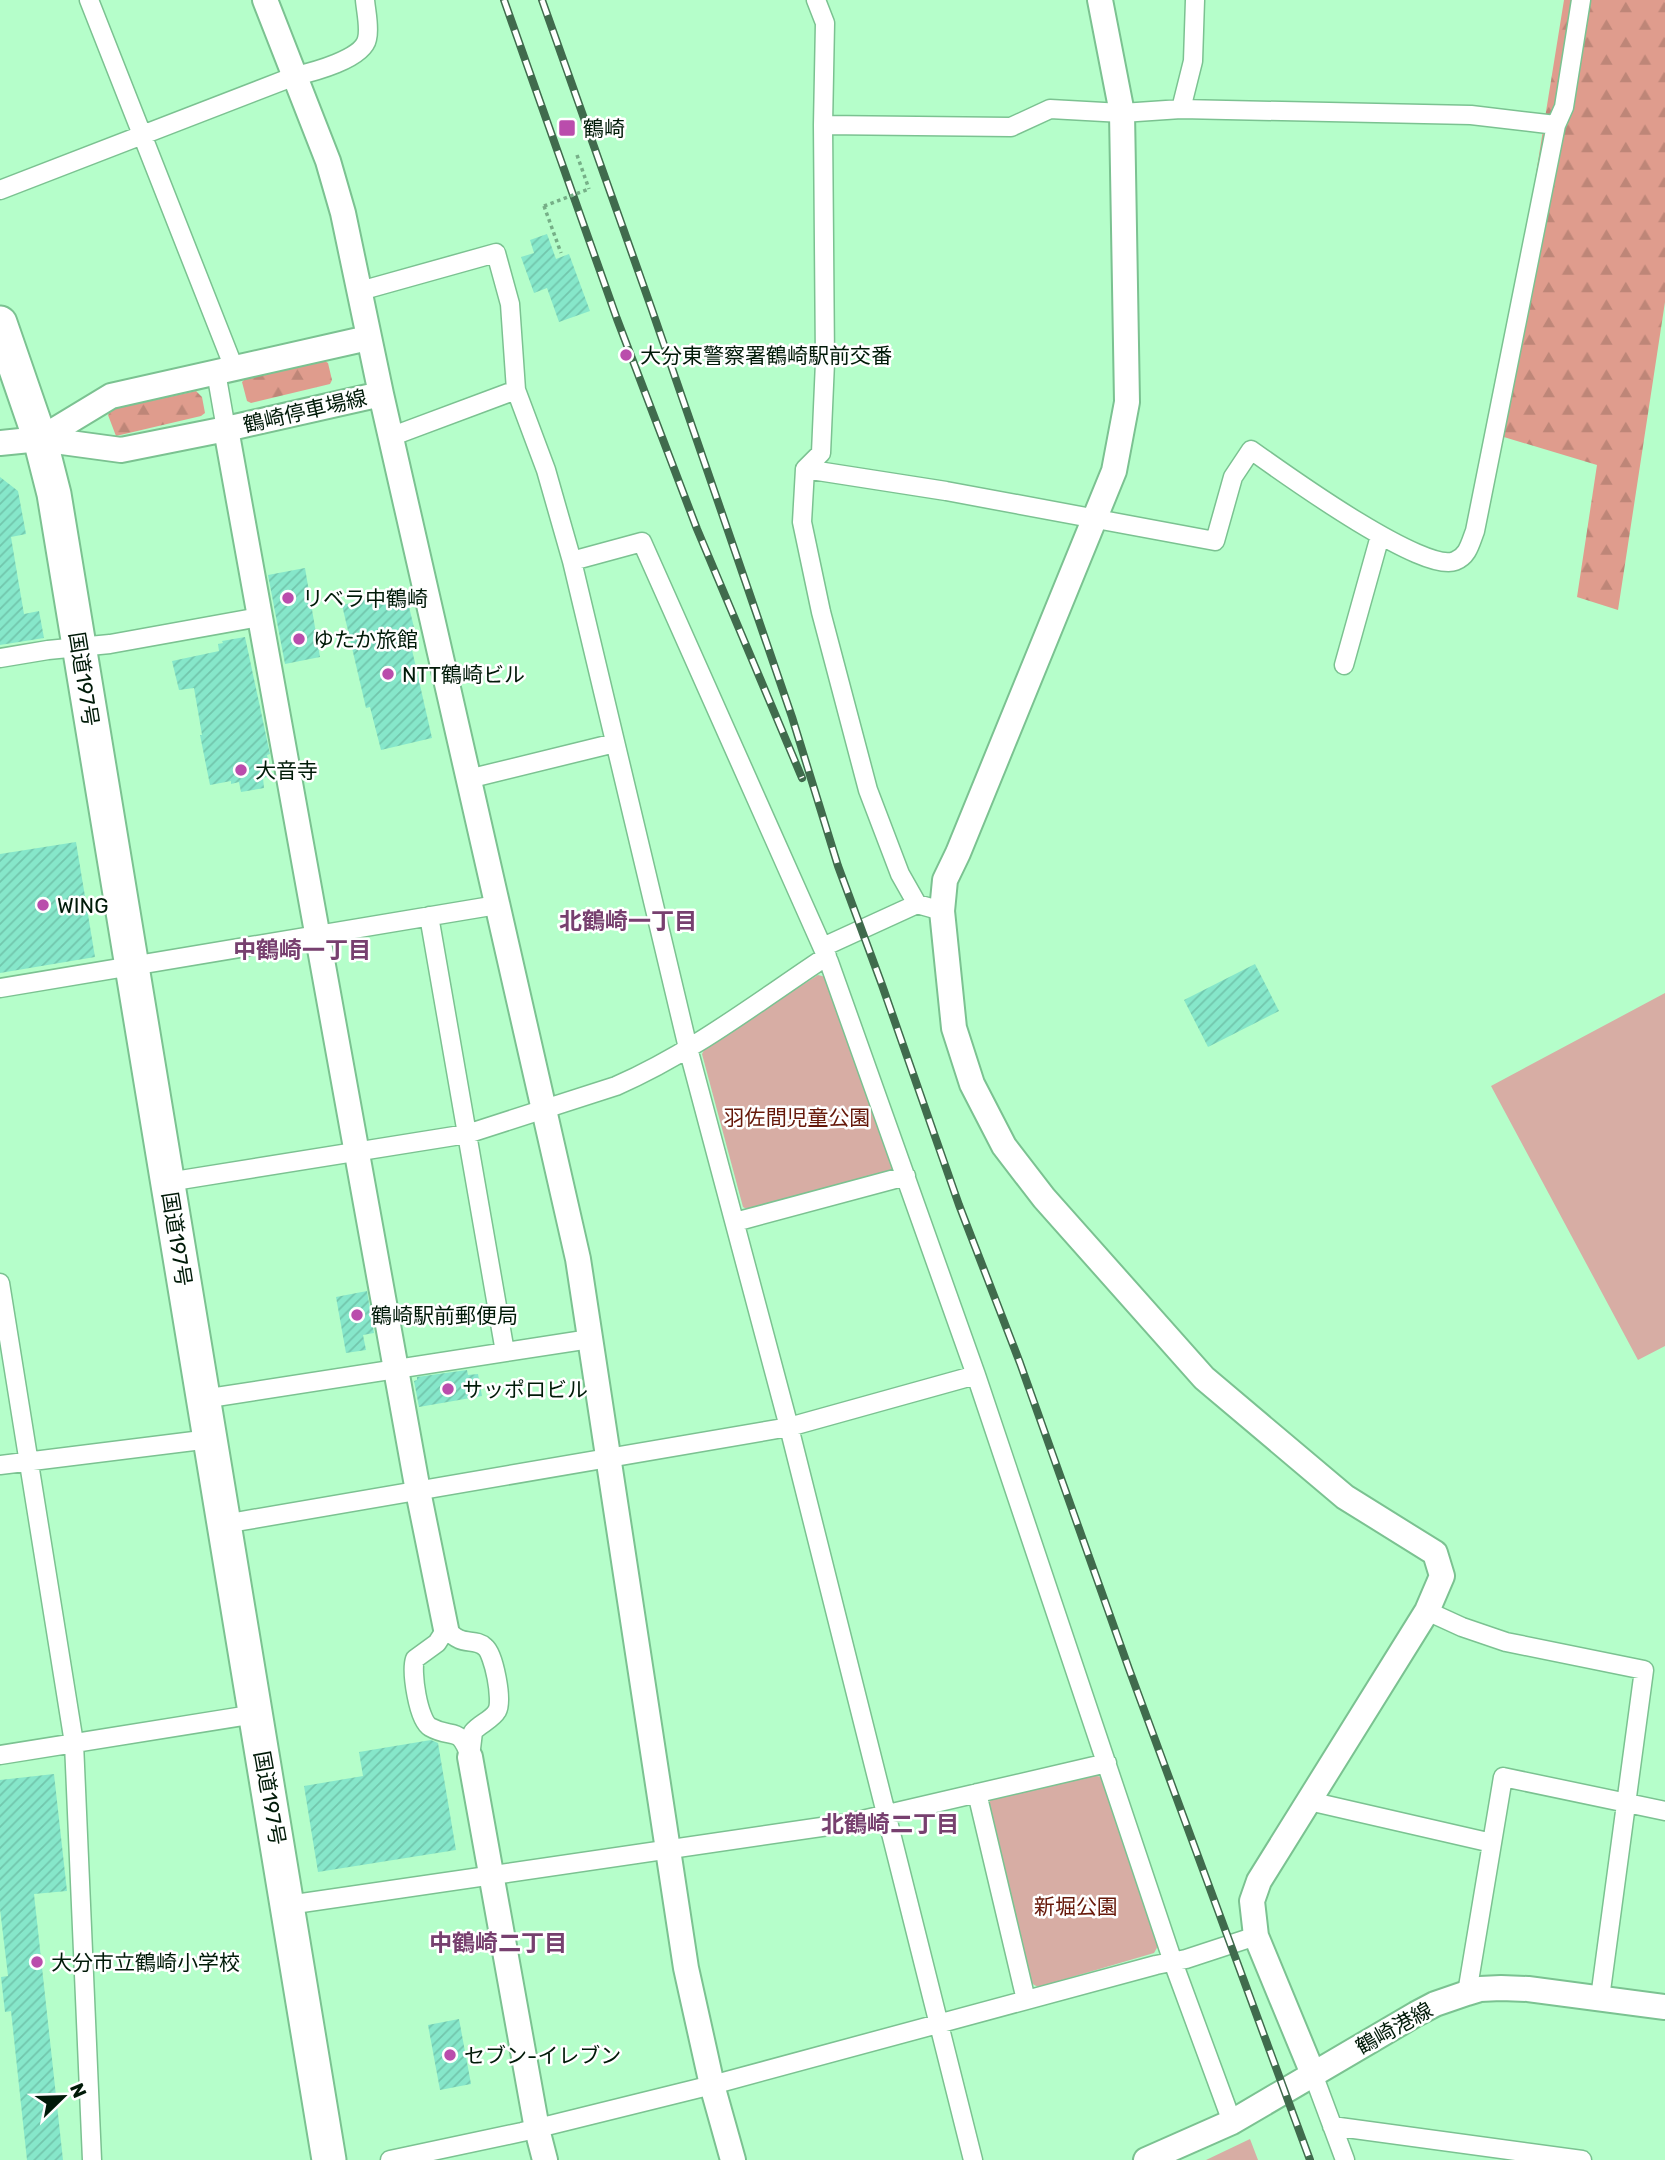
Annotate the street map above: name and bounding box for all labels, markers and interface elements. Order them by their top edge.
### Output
place label: 鶴崎 [583,116,625,141]
marker: 鶴崎 [557,118,577,138]
place label: 大分東警察署鶴崎駅前交番 [640,343,892,368]
marker: 大分東警察署鶴崎駅前交番 [618,347,634,363]
street label: 鶴崎停車場線 [241,385,369,437]
place label: リベラ中鶴崎 [302,586,428,611]
marker: リベラ中鶴崎 [280,590,296,606]
place label: ゆたか旅館 [313,627,418,652]
street label: 国道197号 [64,630,104,728]
marker: ゆたか旅館 [291,631,307,647]
place label: NTT鶴崎ビル [402,662,525,687]
marker: NTT鶴崎ビル [380,666,396,682]
place label: 大音寺 [255,758,318,783]
marker: 大音寺 [233,762,249,778]
place label: WING [57,893,108,918]
marker: WING [35,897,51,913]
district label: 北鶴崎一丁目 [559,907,697,935]
district label: 中鶴崎一丁目 [233,936,371,964]
park label: 羽佐間児童公園 [724,1105,871,1130]
street label: 国道197号 [157,1190,197,1288]
place label: 鶴崎駅前郵便局 [371,1303,518,1328]
marker: 鶴崎駅前郵便局 [349,1307,365,1323]
place label: サッポロビル [462,1377,588,1402]
marker: サッポロビル [440,1381,456,1397]
street label: 国道197号 [249,1749,291,1847]
district label: 北鶴崎二丁目 [821,1810,959,1838]
park label: 新堀公園 [1034,1894,1118,1919]
district label: 中鶴崎二丁目 [429,1929,567,1957]
place label: 大分市立鶴崎小学校 [51,1950,240,1975]
marker: 大分市立鶴崎小学校 [29,1954,45,1970]
street label: 鶴崎港線 [1351,1997,1437,2059]
place label: セブン-イレブン [464,2043,621,2068]
marker: セブン-イレブン [442,2047,458,2063]
north arrow [28,2062,98,2132]
text: N [65,2080,91,2101]

